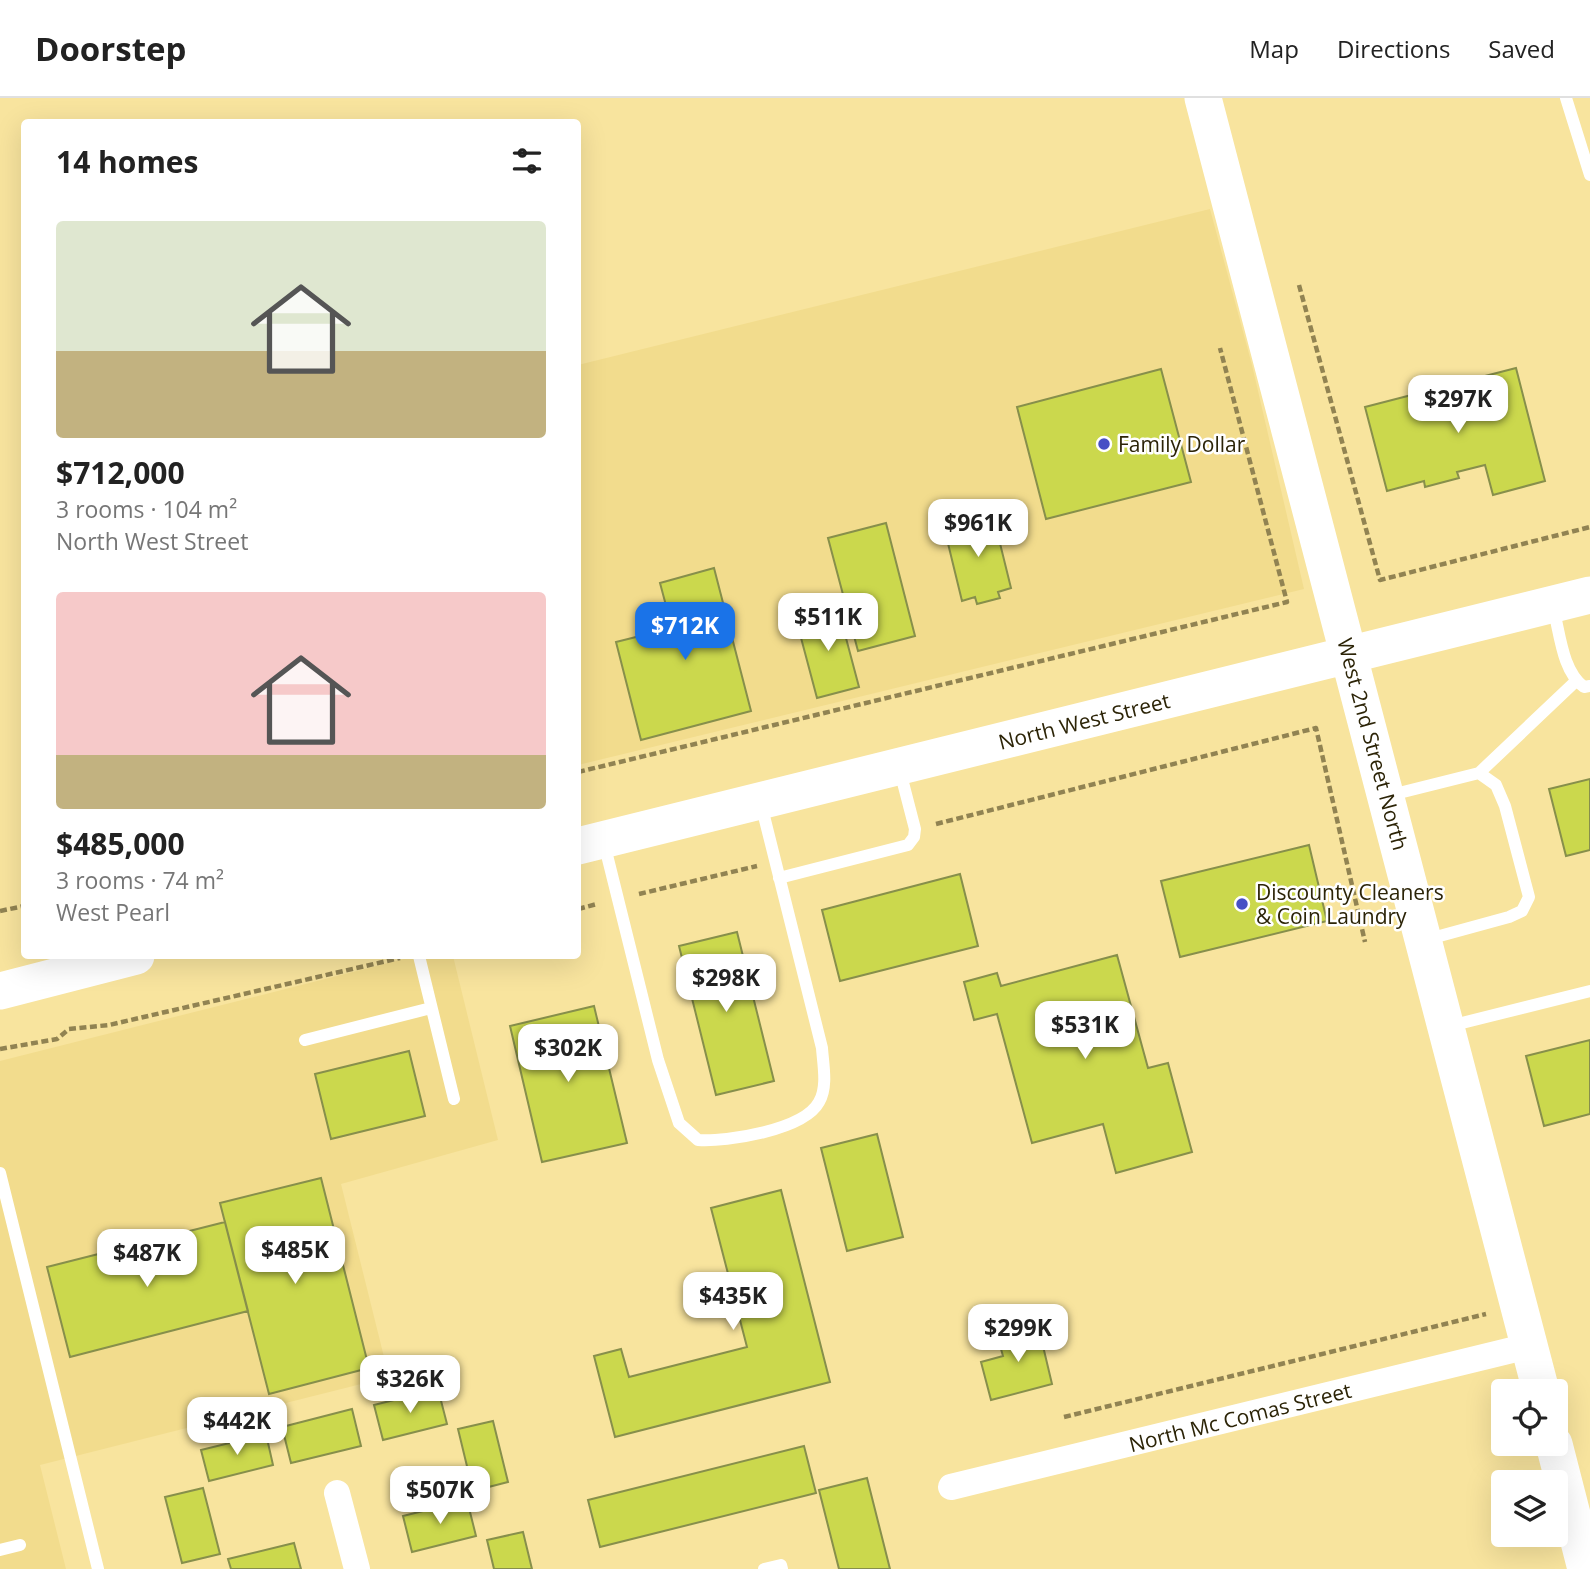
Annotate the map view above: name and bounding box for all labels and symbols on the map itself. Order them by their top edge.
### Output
pin: $297K [1409,376,1507,435]
place label: Family Dollar [1118,430,1246,458]
marker: Family Dollar [1096,436,1112,452]
pin: $961K [929,500,1027,559]
pin: $511K [779,594,877,653]
pin: $712K [636,602,734,662]
street label: West 2nd Street North [1331,635,1415,853]
street label: North West Street [995,686,1173,756]
place label: Discounty Cleaners & Coin Laundry [1256,878,1444,930]
marker: Discounty Cleaners & Coin Laundry [1234,896,1250,912]
pin: $298K [677,954,775,1014]
pin: $531K [1036,1002,1134,1061]
pin: $302K [519,1024,617,1084]
pin: $485K [246,1226,344,1286]
pin: $487K [98,1230,196,1289]
pin: $435K [684,1272,782,1332]
pin: $299K [969,1304,1067,1364]
pin: $326K [361,1356,459,1415]
street label: North Mc Comas Street [1126,1376,1354,1458]
pin: $442K [188,1398,286,1457]
pin: $507K [391,1466,489,1526]

